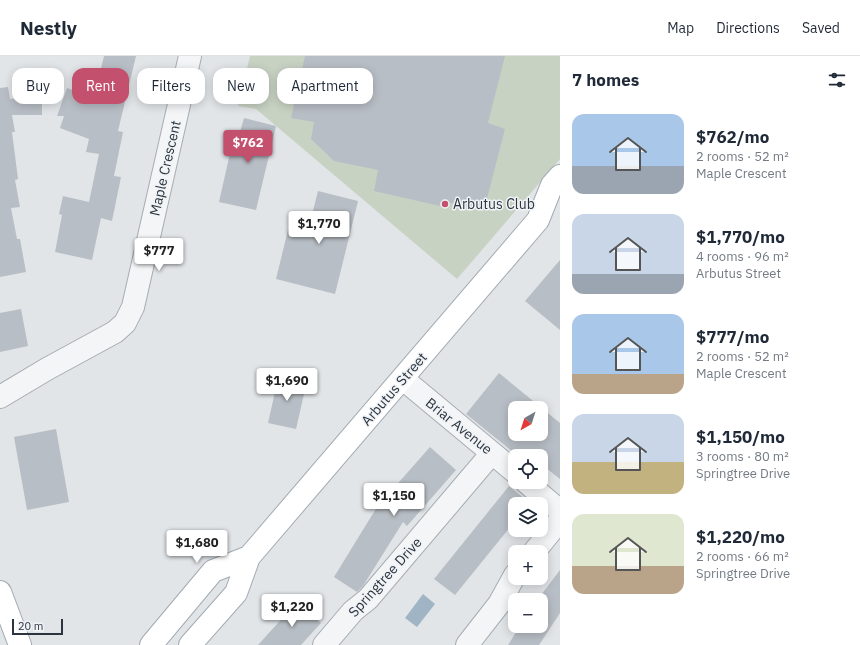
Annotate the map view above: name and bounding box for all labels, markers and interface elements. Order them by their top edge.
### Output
text: Nestly [20,16,77,40]
text: Map [667,19,694,37]
text: Directions [716,19,780,37]
text: Saved [802,19,840,37]
chip: Buy [12,68,64,104]
chip: Rent [72,68,129,104]
chip: Filters [137,68,205,104]
chip: New [213,68,269,104]
chip: Apartment [277,68,373,104]
text: 7 homes [572,69,639,91]
icon: filters [826,69,848,91]
street label: Maple Crescent [145,118,185,218]
text: $762/mo [696,126,769,148]
pin: $762 [224,130,272,164]
icon: home [604,130,652,178]
text: $762 [232,134,264,151]
text: 2 rooms · 52 m² [696,148,789,165]
text: Maple Crescent [696,165,787,182]
place label: Arbutus Club [453,195,535,213]
marker: Arbutus Club [440,199,450,209]
pin: $1,770 [286,211,352,245]
text: $1,770 [297,215,341,232]
text: $1,770/mo [696,226,785,248]
icon: home [604,230,652,278]
pin: $777 [135,238,183,272]
text: $777 [143,242,175,259]
text: 4 rooms · 96 m² [696,248,789,265]
text: Arbutus Street [696,265,781,282]
text: $777/mo [696,326,769,348]
icon: home [604,330,652,378]
street label: Arbutus Street [357,348,431,429]
text: 2 rooms · 52 m² [696,348,789,365]
text: Maple Crescent [696,365,787,382]
pin: $1,690 [254,368,320,402]
text: $1,690 [265,372,309,389]
street label: Briar Avenue [422,394,496,459]
north arrow [508,401,548,441]
map controls [508,401,548,633]
text: $1,150/mo [696,426,785,448]
icon: home [604,430,652,478]
text: 3 rooms · 80 m² [696,448,789,465]
button: locate [508,449,548,489]
text: Springtree Drive [696,465,790,482]
pin: $1,150 [361,483,427,517]
text: $1,150 [372,487,416,504]
button: layers [508,497,548,537]
text: $1,220/mo [696,526,785,548]
pin: $1,680 [164,530,230,564]
icon: home [604,530,652,578]
street label: Springtree Drive [344,533,426,621]
text: $1,680 [175,534,219,551]
button: + [508,545,548,585]
text: 2 rooms · 66 m² [696,548,789,565]
text: Springtree Drive [696,565,790,582]
button: − [508,593,548,633]
pin: $1,220 [259,594,325,628]
text: $1,220 [270,598,314,615]
scale bar [12,617,63,636]
text: 20 m [18,619,43,633]

